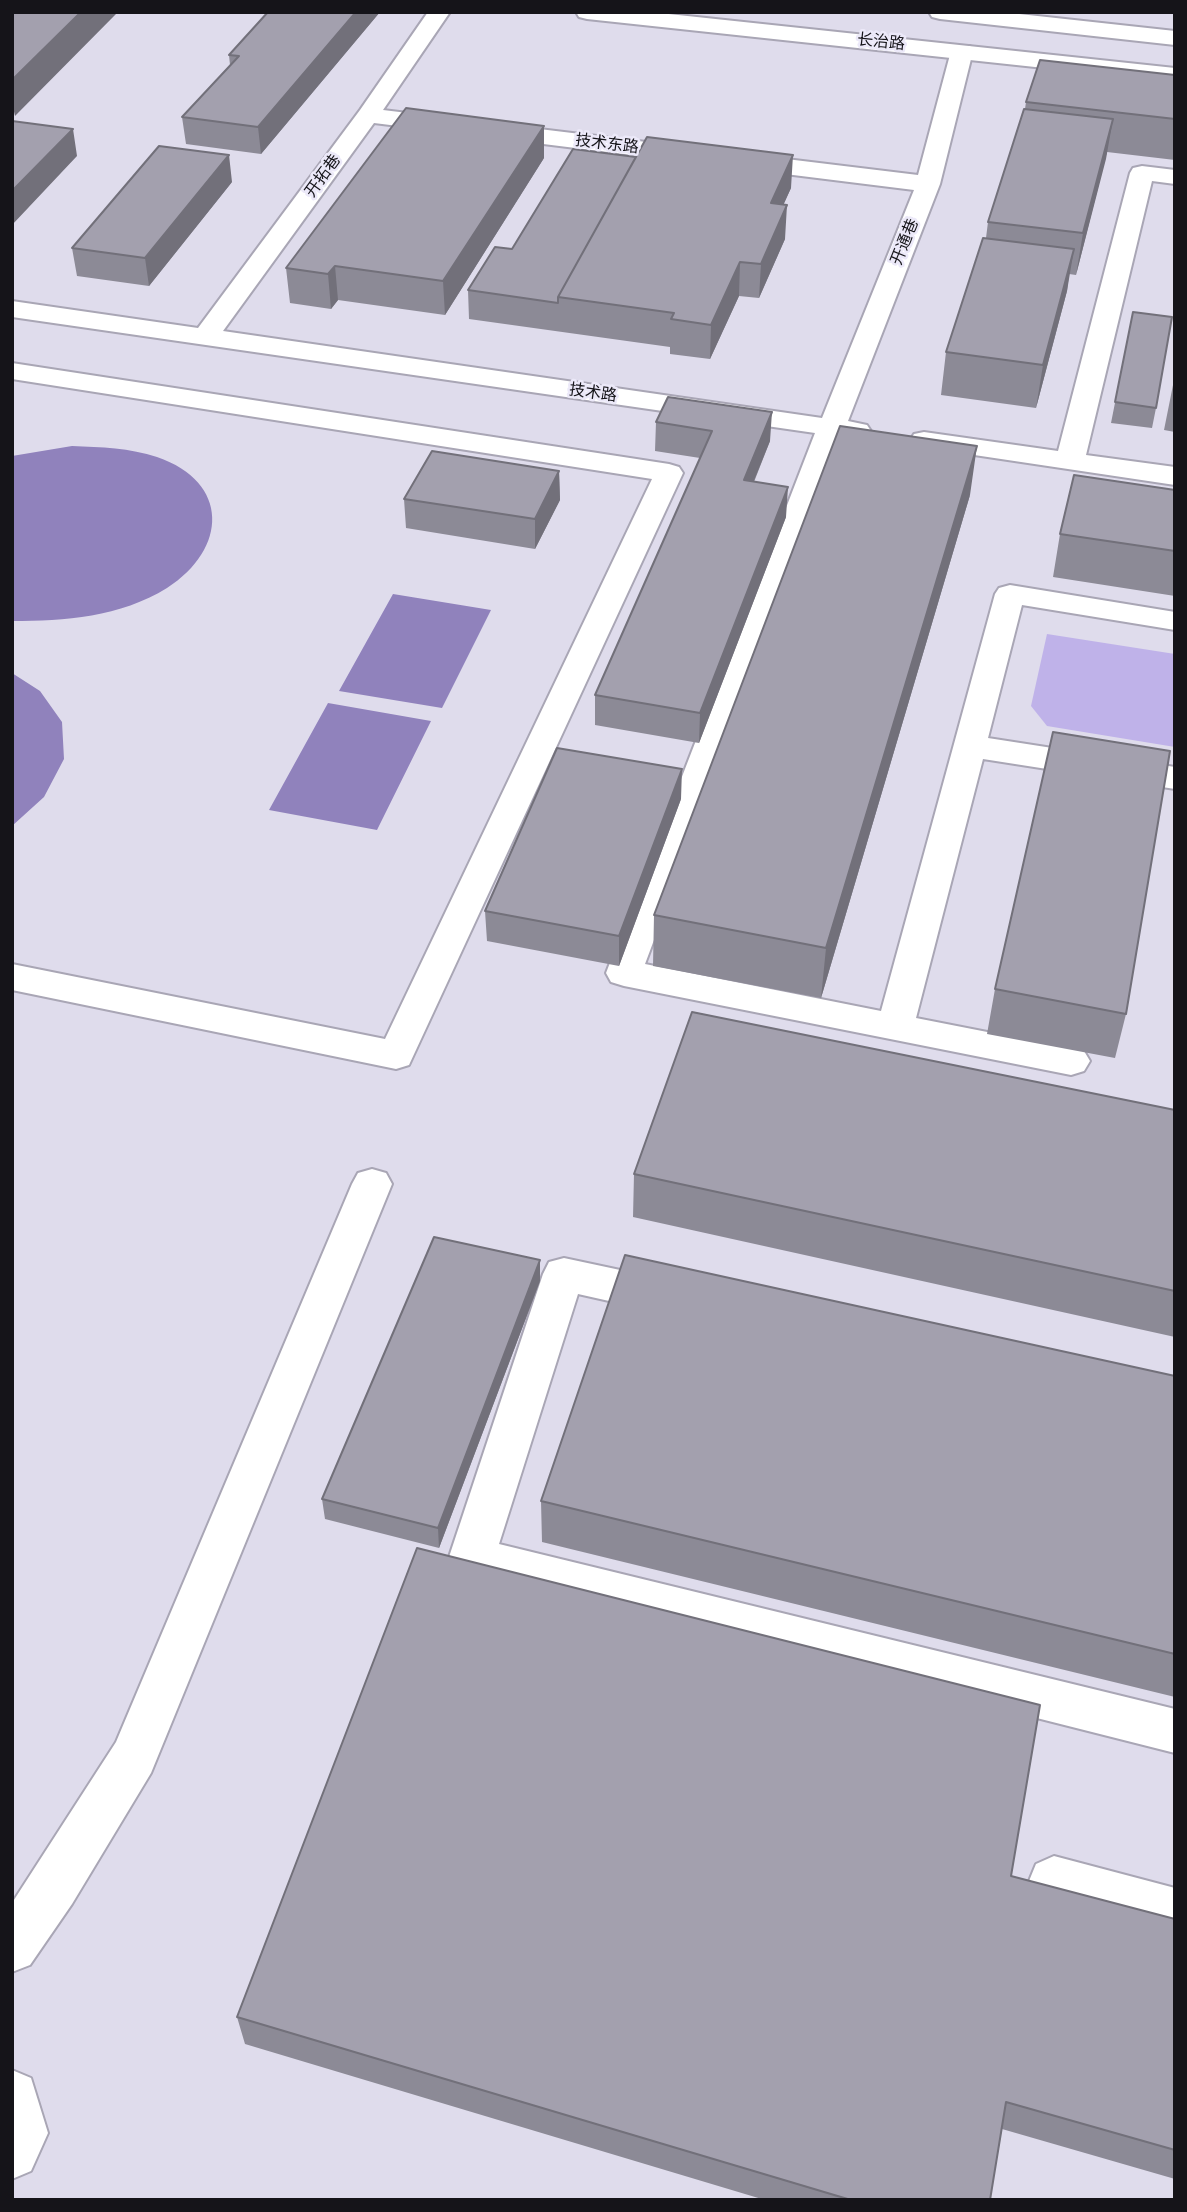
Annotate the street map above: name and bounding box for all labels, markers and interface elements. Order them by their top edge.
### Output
street label: 长治路 [856,30,906,54]
street label: 技术东路 [574,131,640,157]
street label: 开拓巷 [301,151,345,201]
street label: 开通巷 [887,216,923,268]
street label: 技术路 [568,380,618,406]

